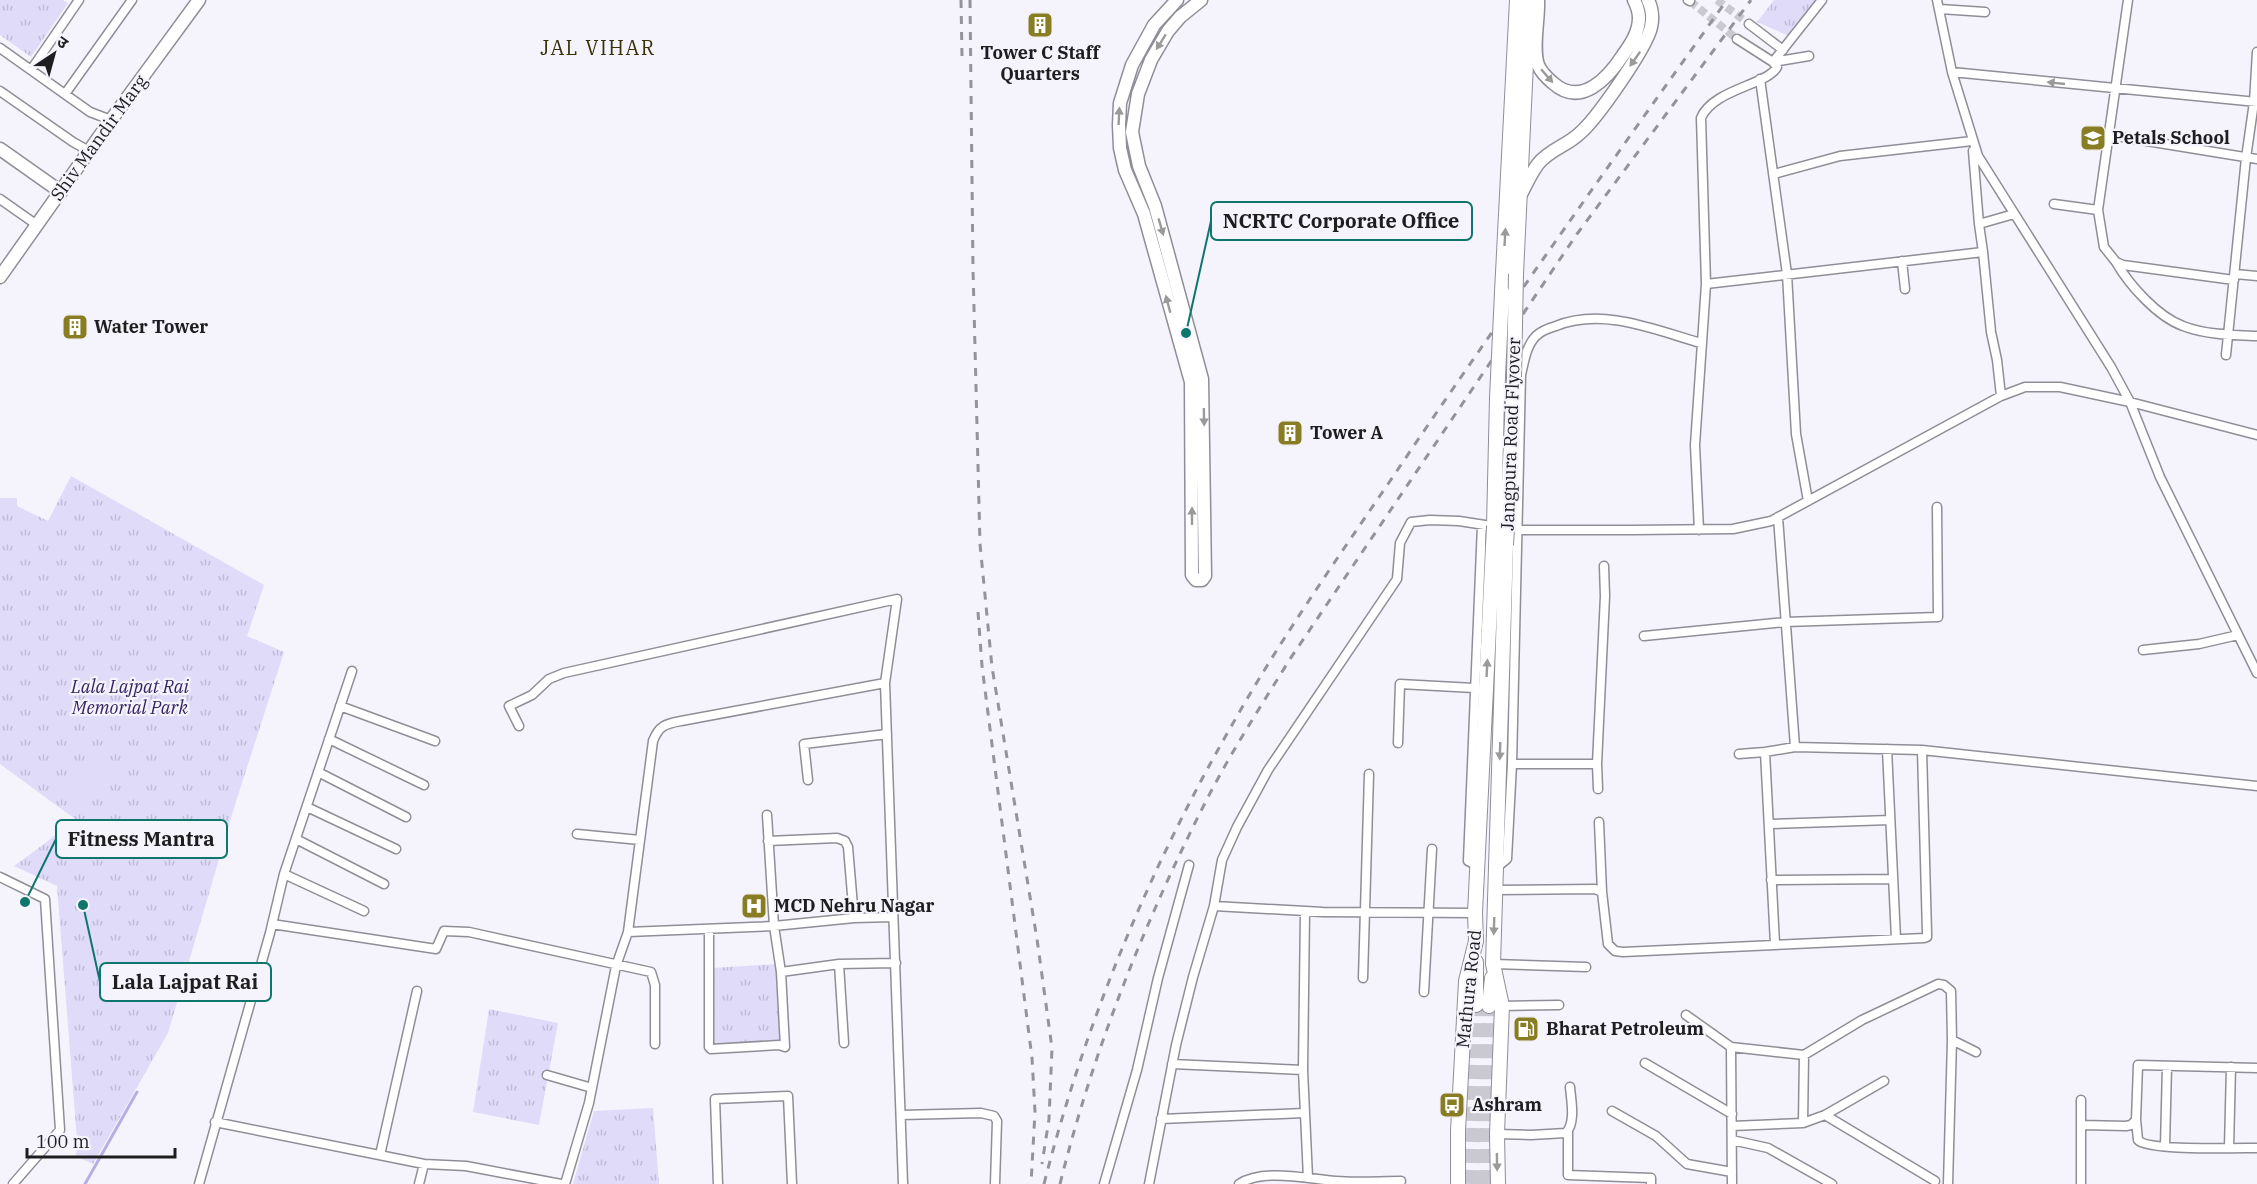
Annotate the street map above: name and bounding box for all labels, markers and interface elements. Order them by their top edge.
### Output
building icon: Tower C Staff Quarters [1025,10,1055,40]
north arrow [24,24,84,84]
text: उ [53,31,73,53]
district label: JAL VIHAR [540,34,656,61]
one-way arrow [1156,34,1167,51]
place label: Tower C Staff Quarters [981,41,1101,85]
one-way arrow [1629,50,1641,66]
one-way arrow [1540,68,1553,83]
street label: Shiv Mandir Marg [45,70,152,205]
one-way arrow [2047,78,2066,88]
one-way arrow [1115,107,1124,126]
school or university icon: Petals School [2078,123,2108,153]
place label: Petals School [2112,126,2230,149]
callout: NCRTC Corporate Office [1211,202,1472,240]
text: NCRTC Corporate Office [1223,207,1459,234]
one-way arrow [1157,218,1166,236]
one-way arrow [1500,228,1509,247]
one-way arrow [1163,295,1172,313]
building icon: Water Tower [60,312,90,342]
place label: Water Tower [94,315,208,338]
street label: Jangpura Road Flyover [1496,337,1525,531]
one-way arrow [1199,407,1209,426]
building icon: Tower A [1275,418,1305,448]
place label: Tower A [1310,421,1384,444]
one-way arrow [1187,507,1197,526]
one-way arrow [1482,659,1491,678]
park label: Lala Lajpat Rai Memorial Park [70,675,190,719]
one-way arrow [1496,741,1505,760]
callout: Fitness Mantra [56,820,227,858]
text: Fitness Mantra [67,825,215,852]
hospital icon: MCD Nehru Nagar [739,891,769,921]
place label: MCD Nehru Nagar [774,894,934,917]
one-way arrow [1490,917,1499,936]
street label: Mathura Road [1451,929,1486,1049]
callout: Lala Lajpat Rai [100,963,271,1001]
text: Lala Lajpat Rai [112,968,258,995]
fuel station icon: Bharat Petroleum [1511,1014,1541,1044]
place label: Bharat Petroleum [1546,1017,1704,1040]
bus stop icon: Ashram [1437,1090,1467,1120]
place label: Ashram [1472,1093,1543,1116]
scale bar [27,1121,176,1159]
text: 100 m [36,1130,90,1153]
one-way arrow [1493,1153,1502,1172]

